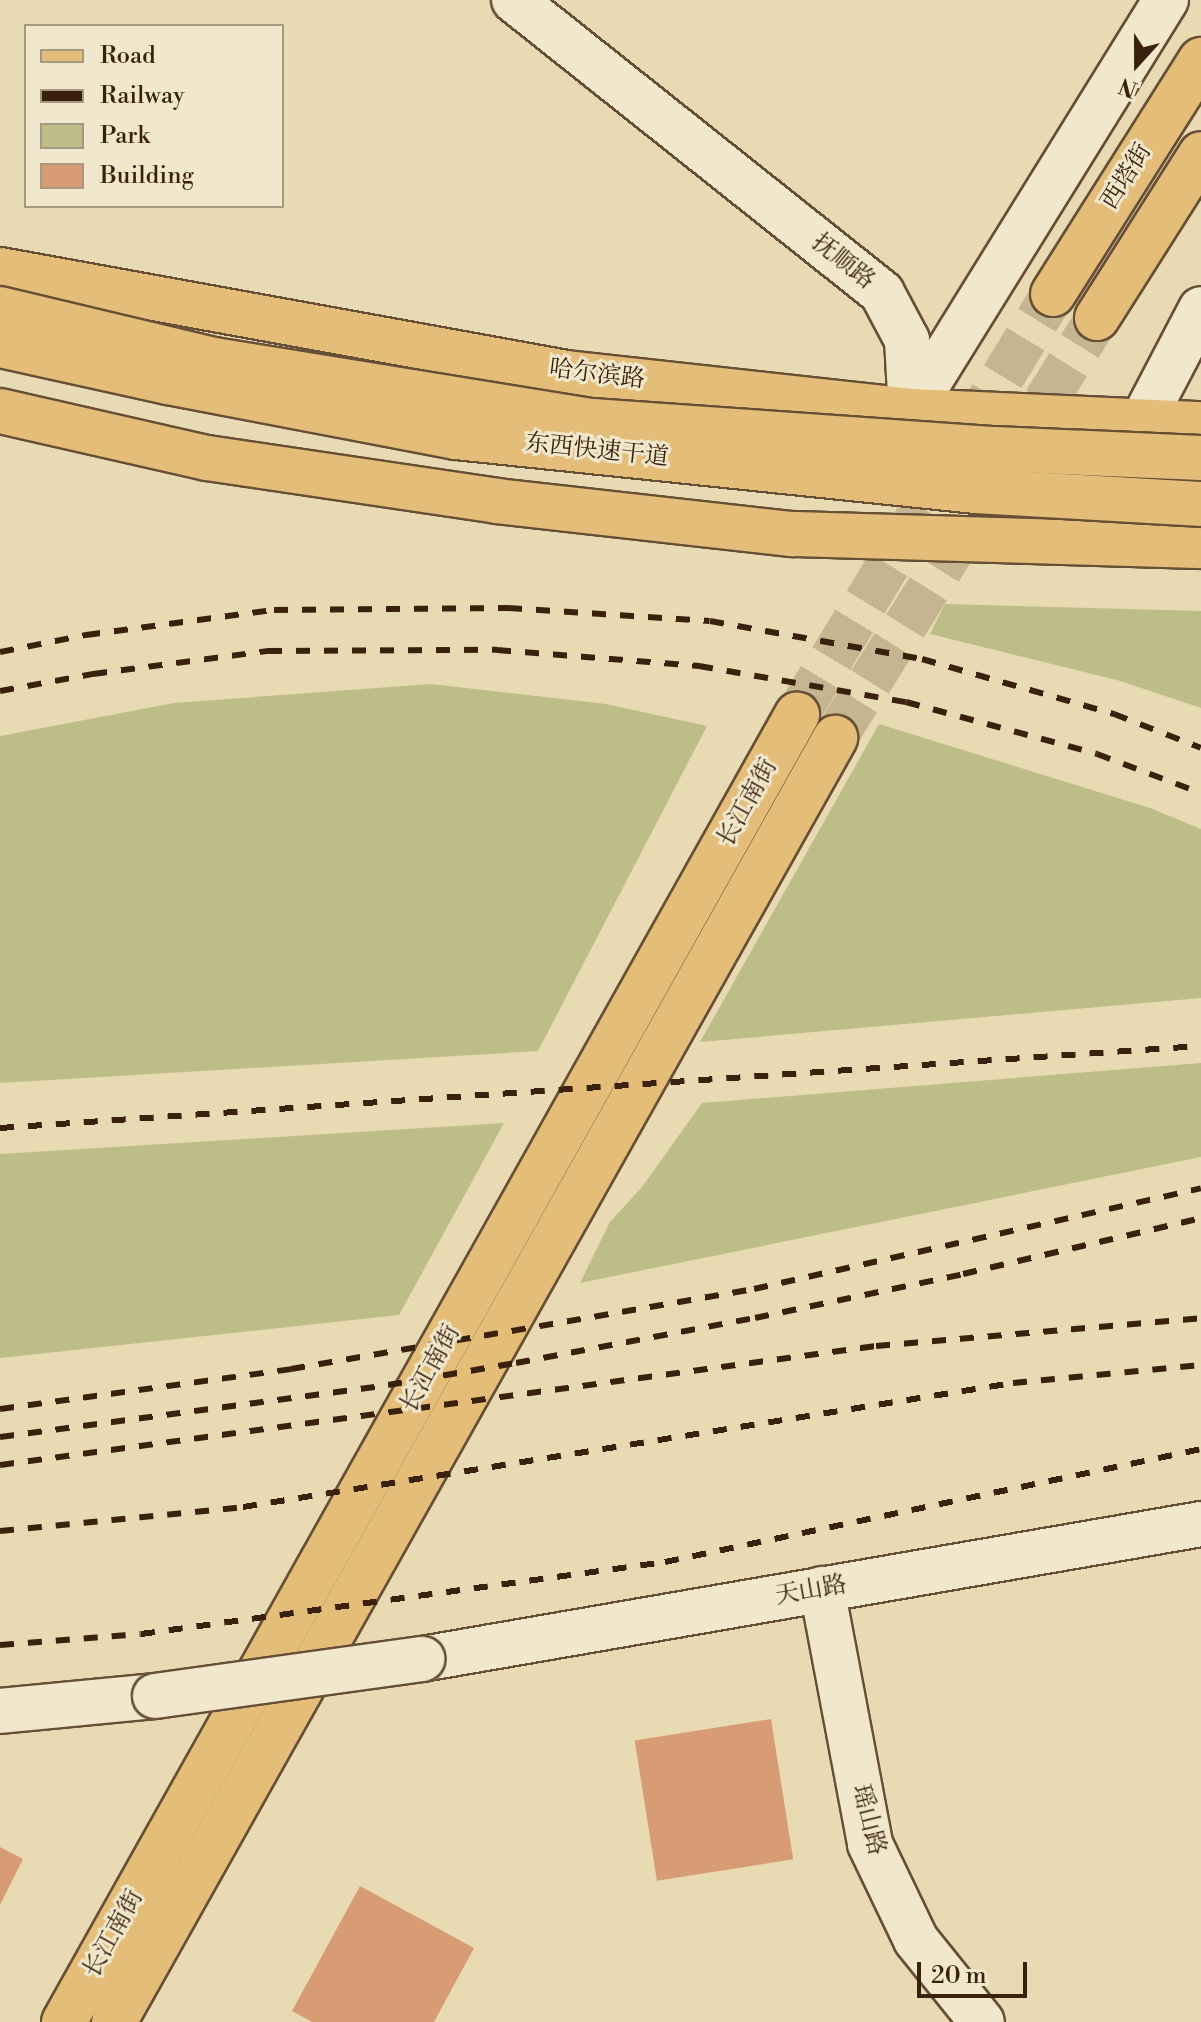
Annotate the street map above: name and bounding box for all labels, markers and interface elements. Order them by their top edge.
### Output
legend [24,24,284,208]
north arrow [1097,24,1177,104]
text: Road [100,41,156,71]
text: N [1115,71,1141,103]
text: Railway [100,81,185,111]
text: Park [100,121,150,151]
street label: 西塔街 [1096,139,1158,215]
text: Building [100,161,194,191]
street label: 抚顺路 [806,228,880,296]
street label: 哈尔滨路 [548,355,646,395]
street label: 东西快速干道 [524,429,670,473]
street label: 长江南街 [712,754,784,852]
street label: 长江南街 [395,1320,467,1418]
street label: 天山路 [773,1571,849,1611]
street label: 瑶山路 [845,1782,891,1858]
street label: 长江南街 [78,1885,150,1983]
scale bar [921,1946,1031,1996]
text: 20 m [931,1961,987,1991]

